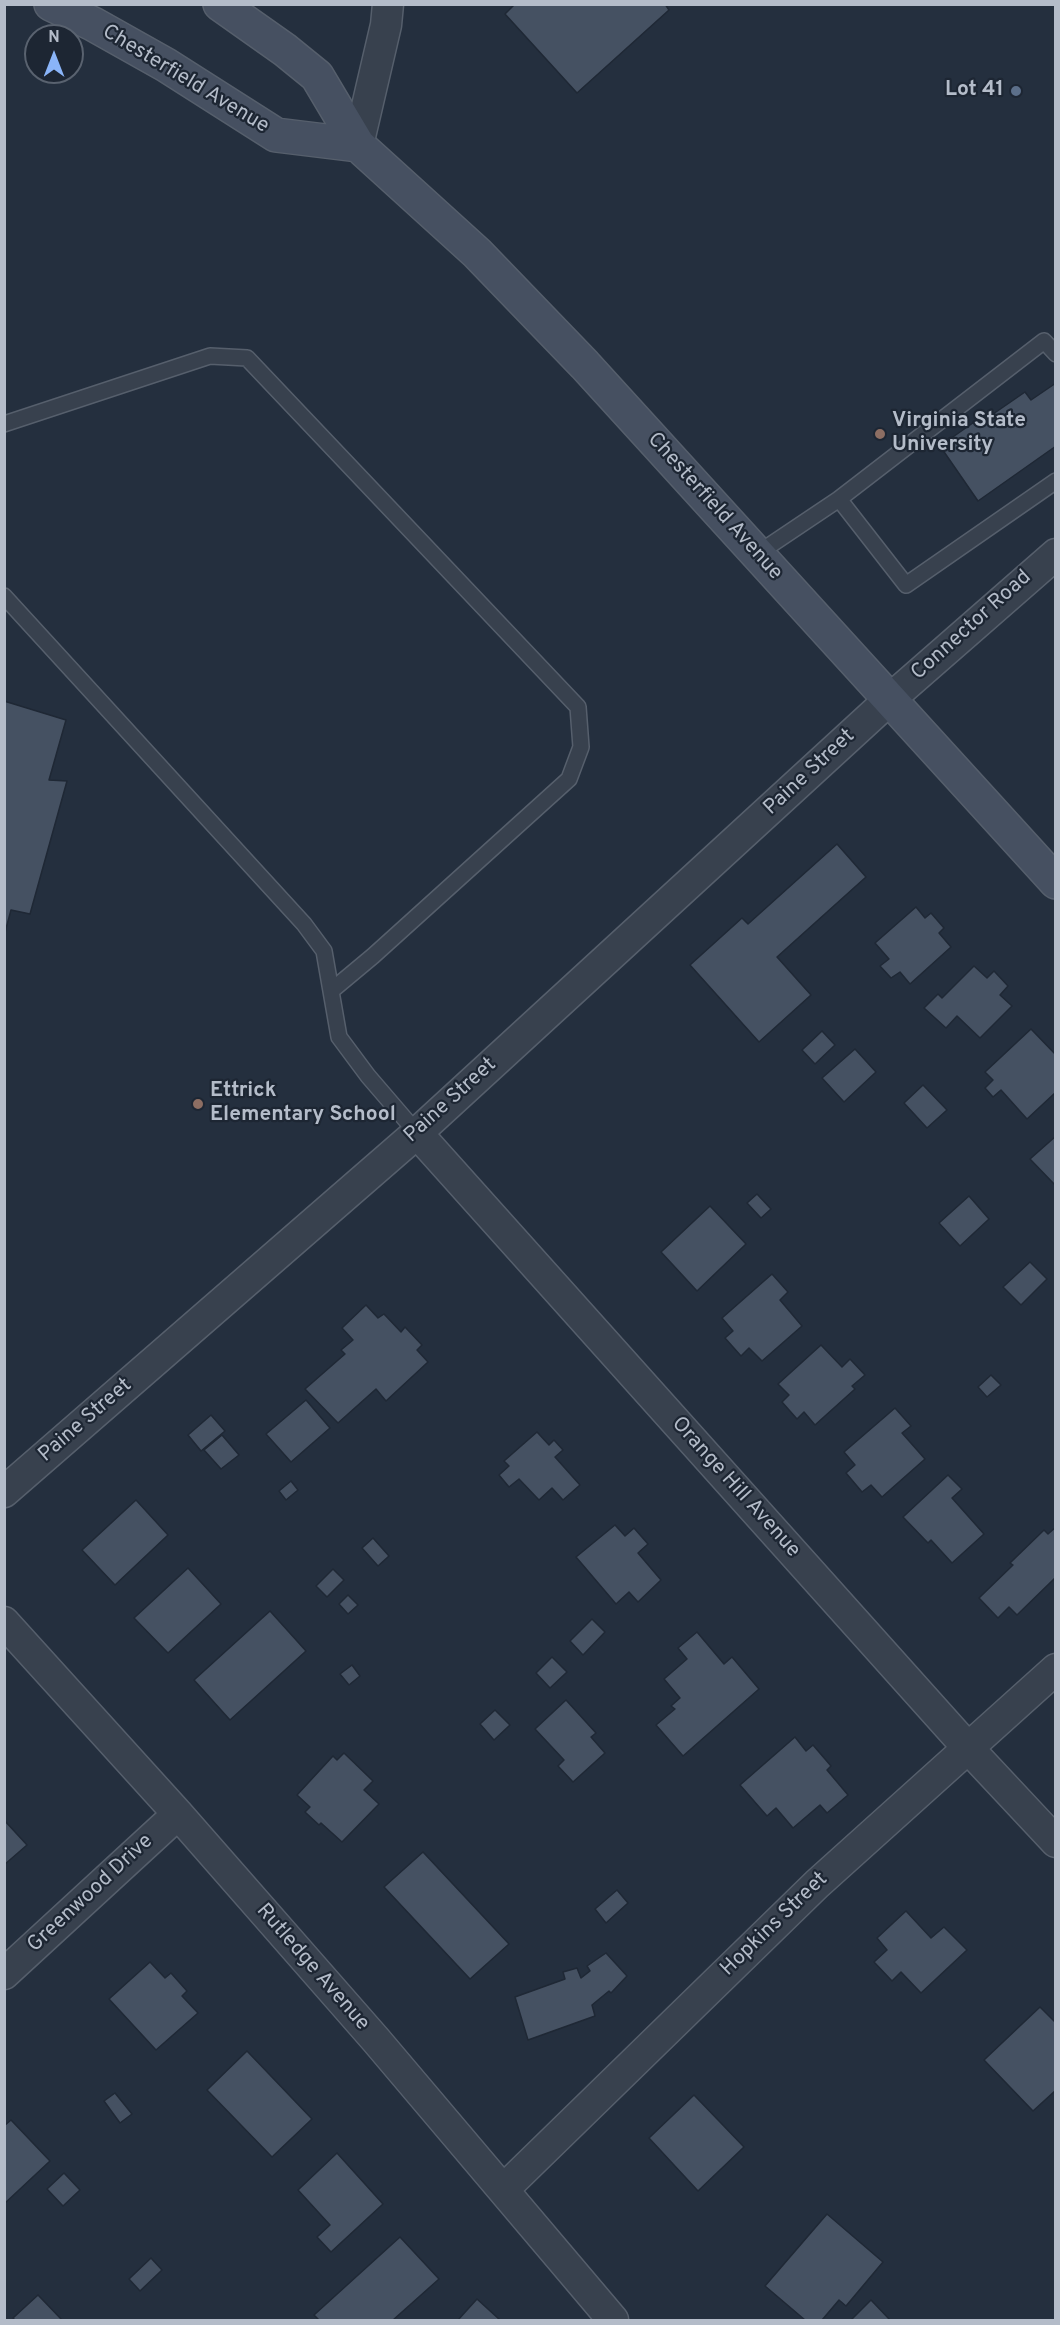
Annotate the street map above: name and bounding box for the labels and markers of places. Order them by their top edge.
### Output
place label: Lot 41 [945,78,1004,104]
marker: Lot 41 [1009,84,1023,98]
place label: Virginia State University [892,409,1026,459]
marker: Virginia State University [873,427,887,441]
place label: Ettrick Elementary School [210,1079,396,1129]
marker: Ettrick Elementary School [191,1097,205,1111]

